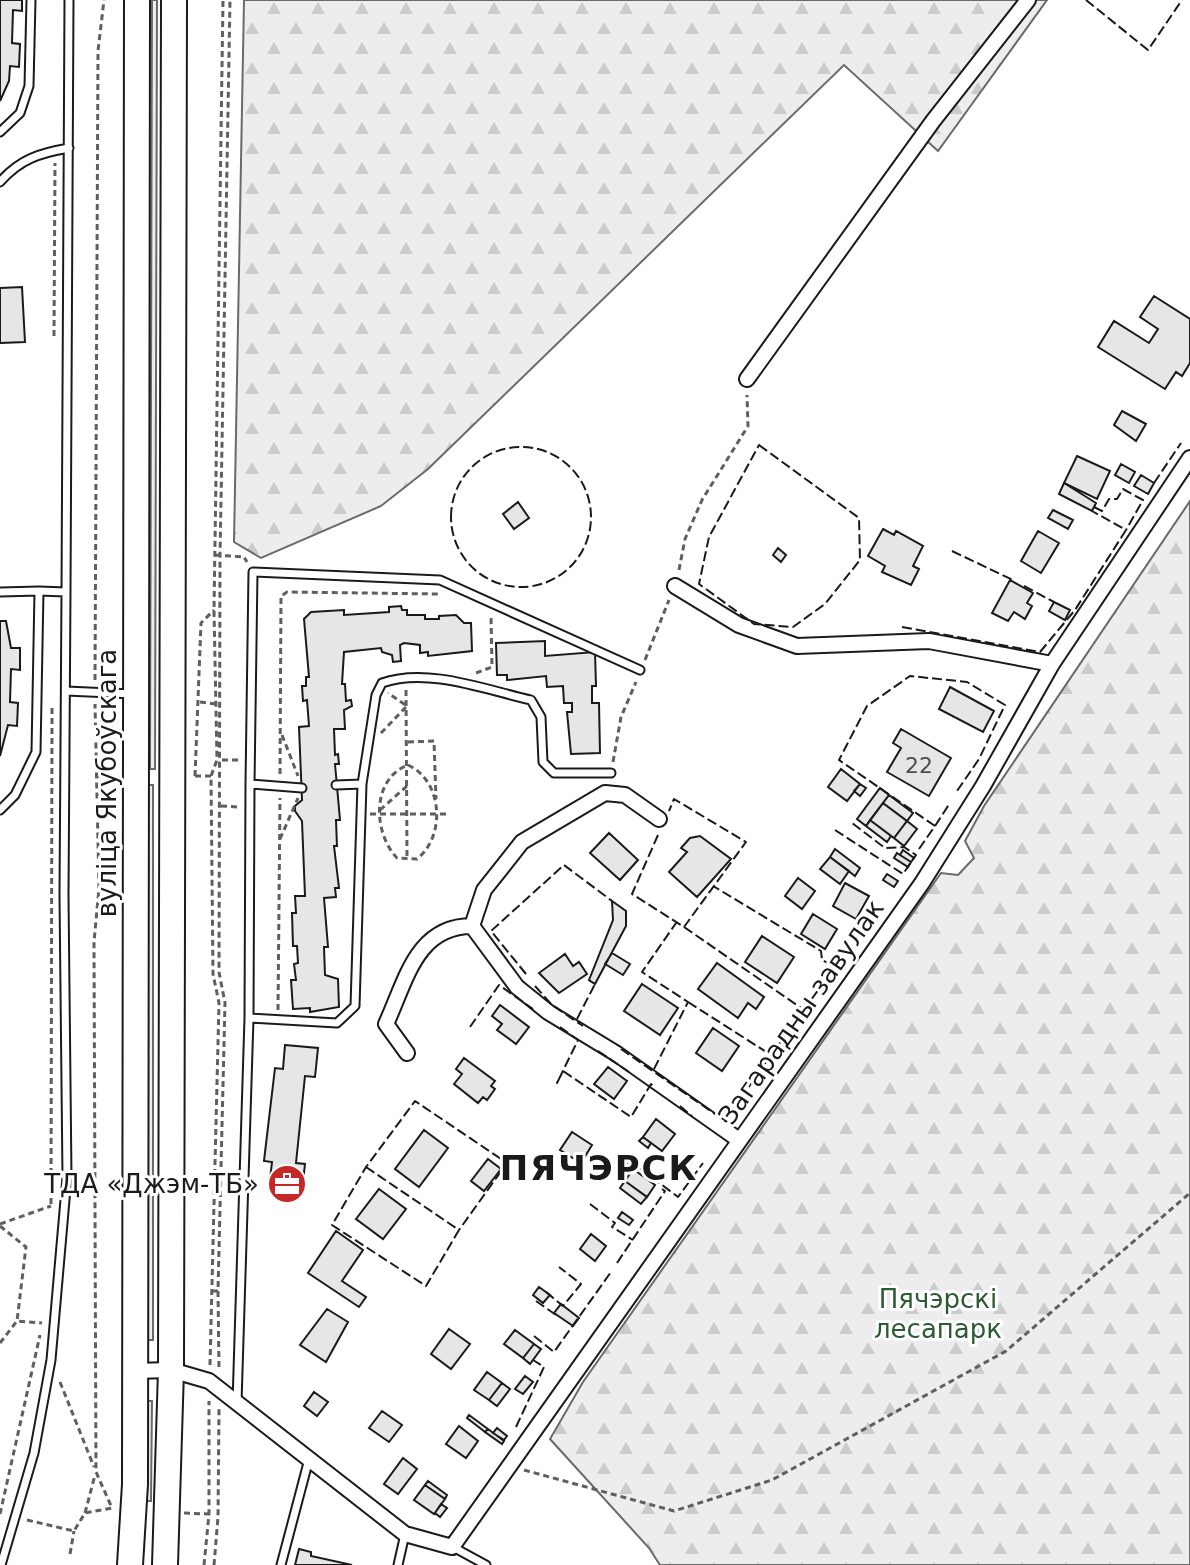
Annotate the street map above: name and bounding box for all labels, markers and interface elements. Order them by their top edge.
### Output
street label: вуліца Якубоўскага [92,649,122,917]
house number: 22 [905,753,933,778]
street label: Загарадны завулак [712,894,890,1130]
district label: ПЯЧЭРСК [500,1148,698,1188]
office icon: ТДА «Джэм-ТБ» [266,1163,308,1205]
place label: ТДА «Джэм-ТБ» [43,1169,259,1199]
park label: Пячэрскі лесапарк [874,1284,1002,1344]

